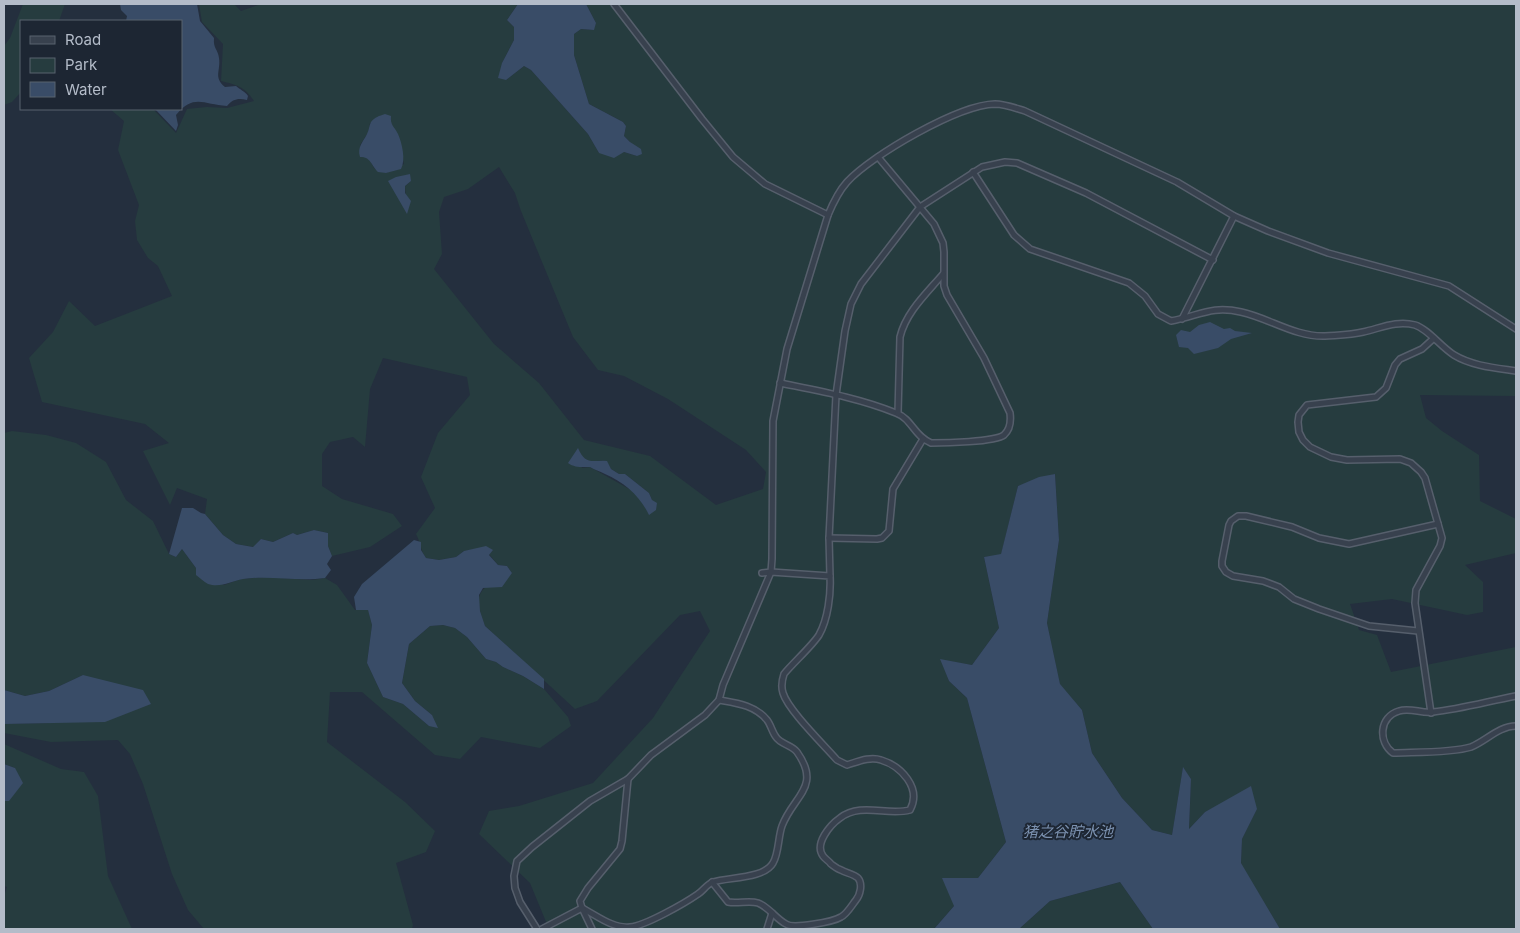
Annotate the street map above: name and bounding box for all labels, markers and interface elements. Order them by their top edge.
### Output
legend [20,20,182,110]
text: Road [65,30,101,49]
text: Park [65,55,98,74]
text: Water [65,80,107,99]
water label: 猪之谷貯水池 [1023,822,1115,841]

